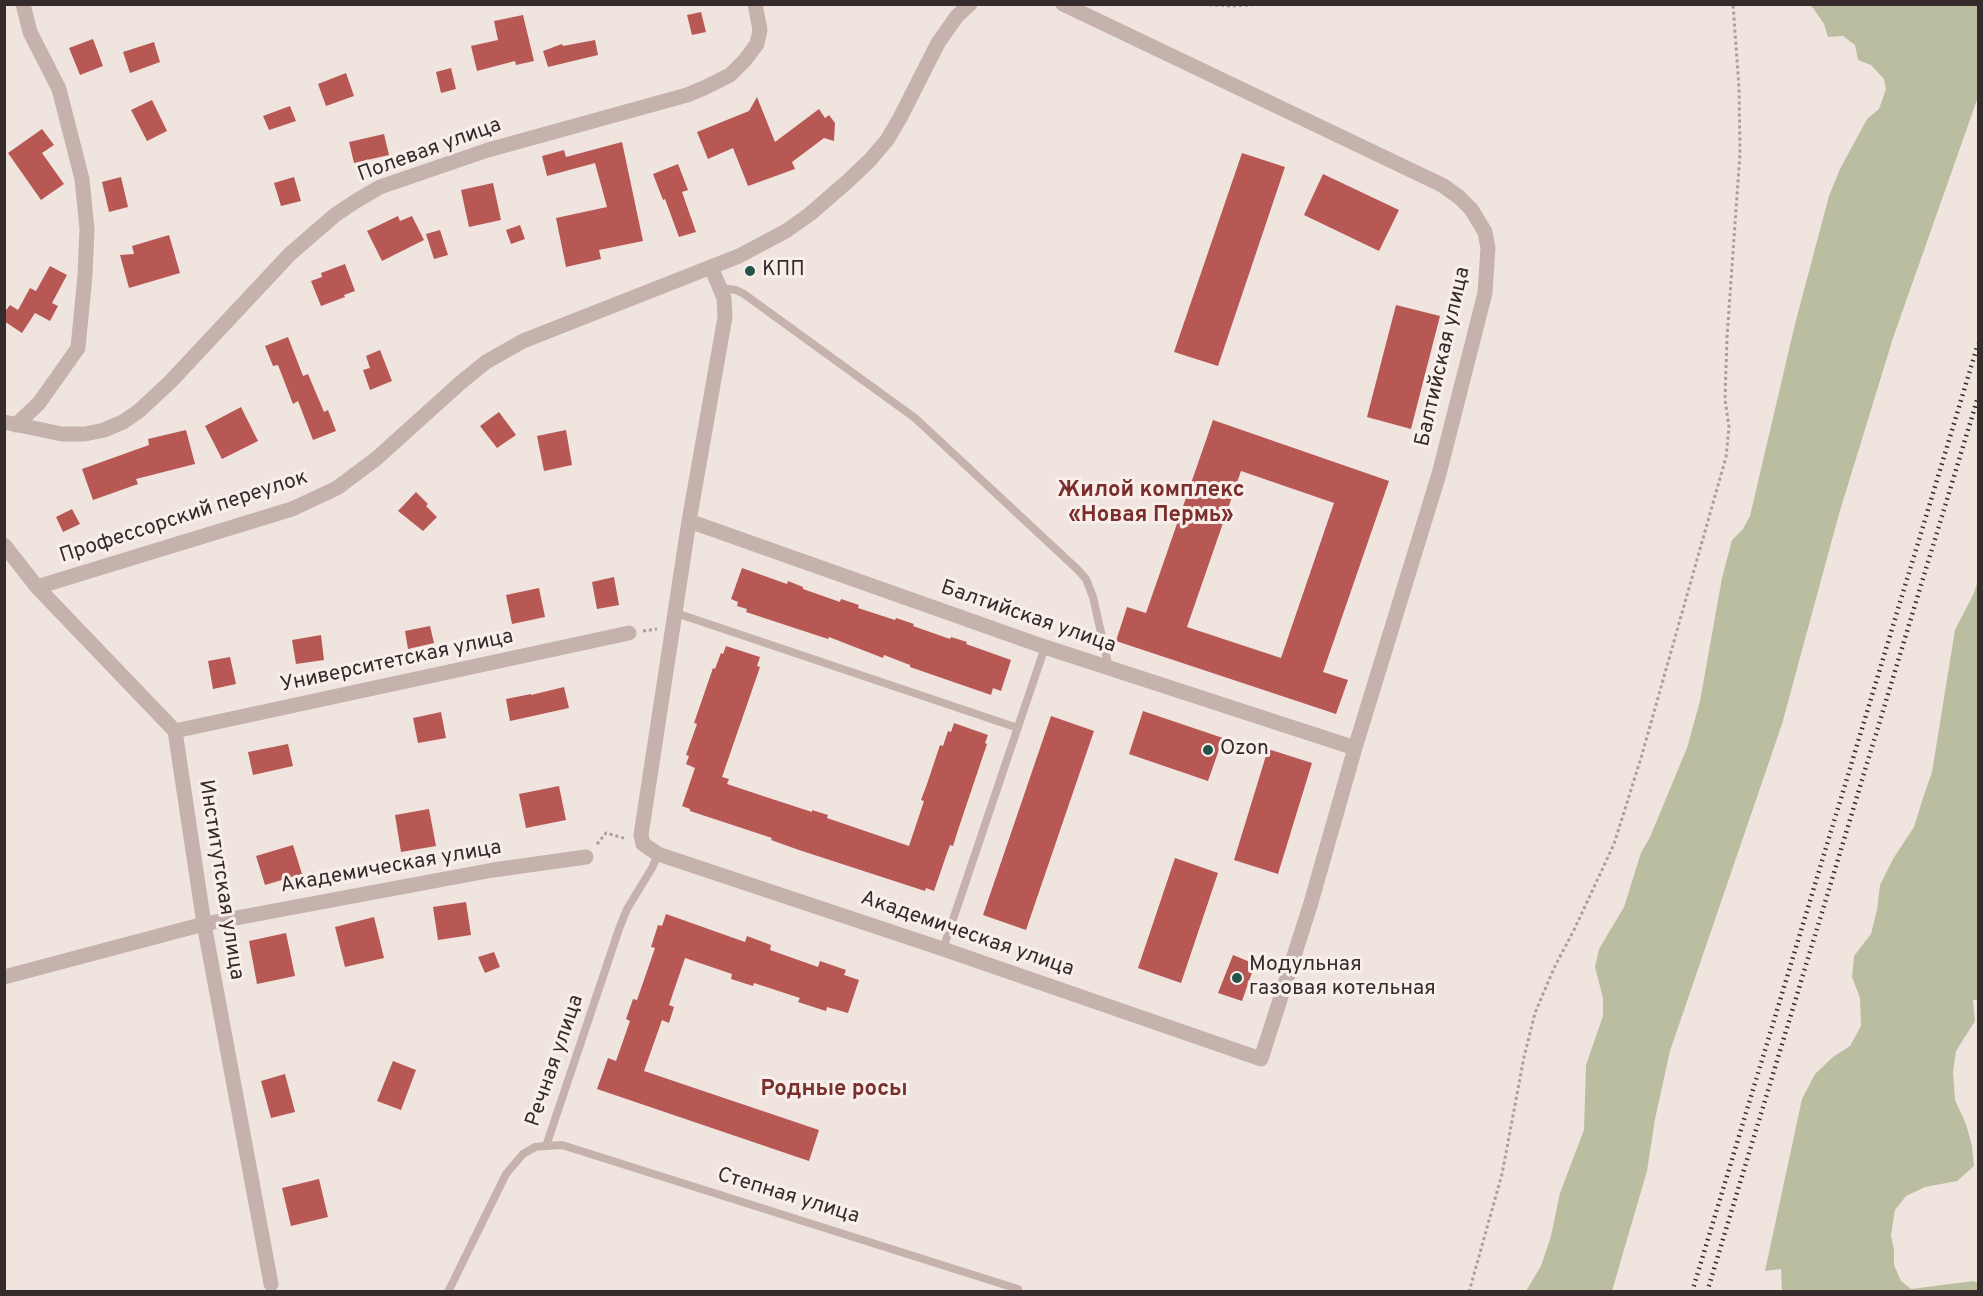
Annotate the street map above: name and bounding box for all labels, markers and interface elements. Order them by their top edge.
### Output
street label: Полевая улица [355,113,505,189]
place label: КПП [762,258,805,284]
marker: КПП [743,264,757,278]
street label: Балтийская улица [1411,265,1477,449]
street label: Профессорский переулок [57,466,311,570]
district label: Жилой комплекс «Новая Пермь» [1057,479,1245,530]
street label: Балтийская улица [937,576,1119,660]
street label: Университетская улица [278,625,516,699]
place label: Ozon [1220,737,1269,763]
marker: Ozon [1201,743,1215,757]
street label: Институтская улица [192,778,248,982]
street label: Академическая улица [278,836,504,900]
street label: Академическая улица [857,887,1077,983]
place label: Модульная газовая котельная [1249,953,1436,1003]
marker: Модульная газовая котельная [1230,971,1244,985]
street label: Речная улица [522,992,590,1130]
district label: Родные росы [760,1078,908,1104]
street label: Степная улица [714,1163,862,1231]

